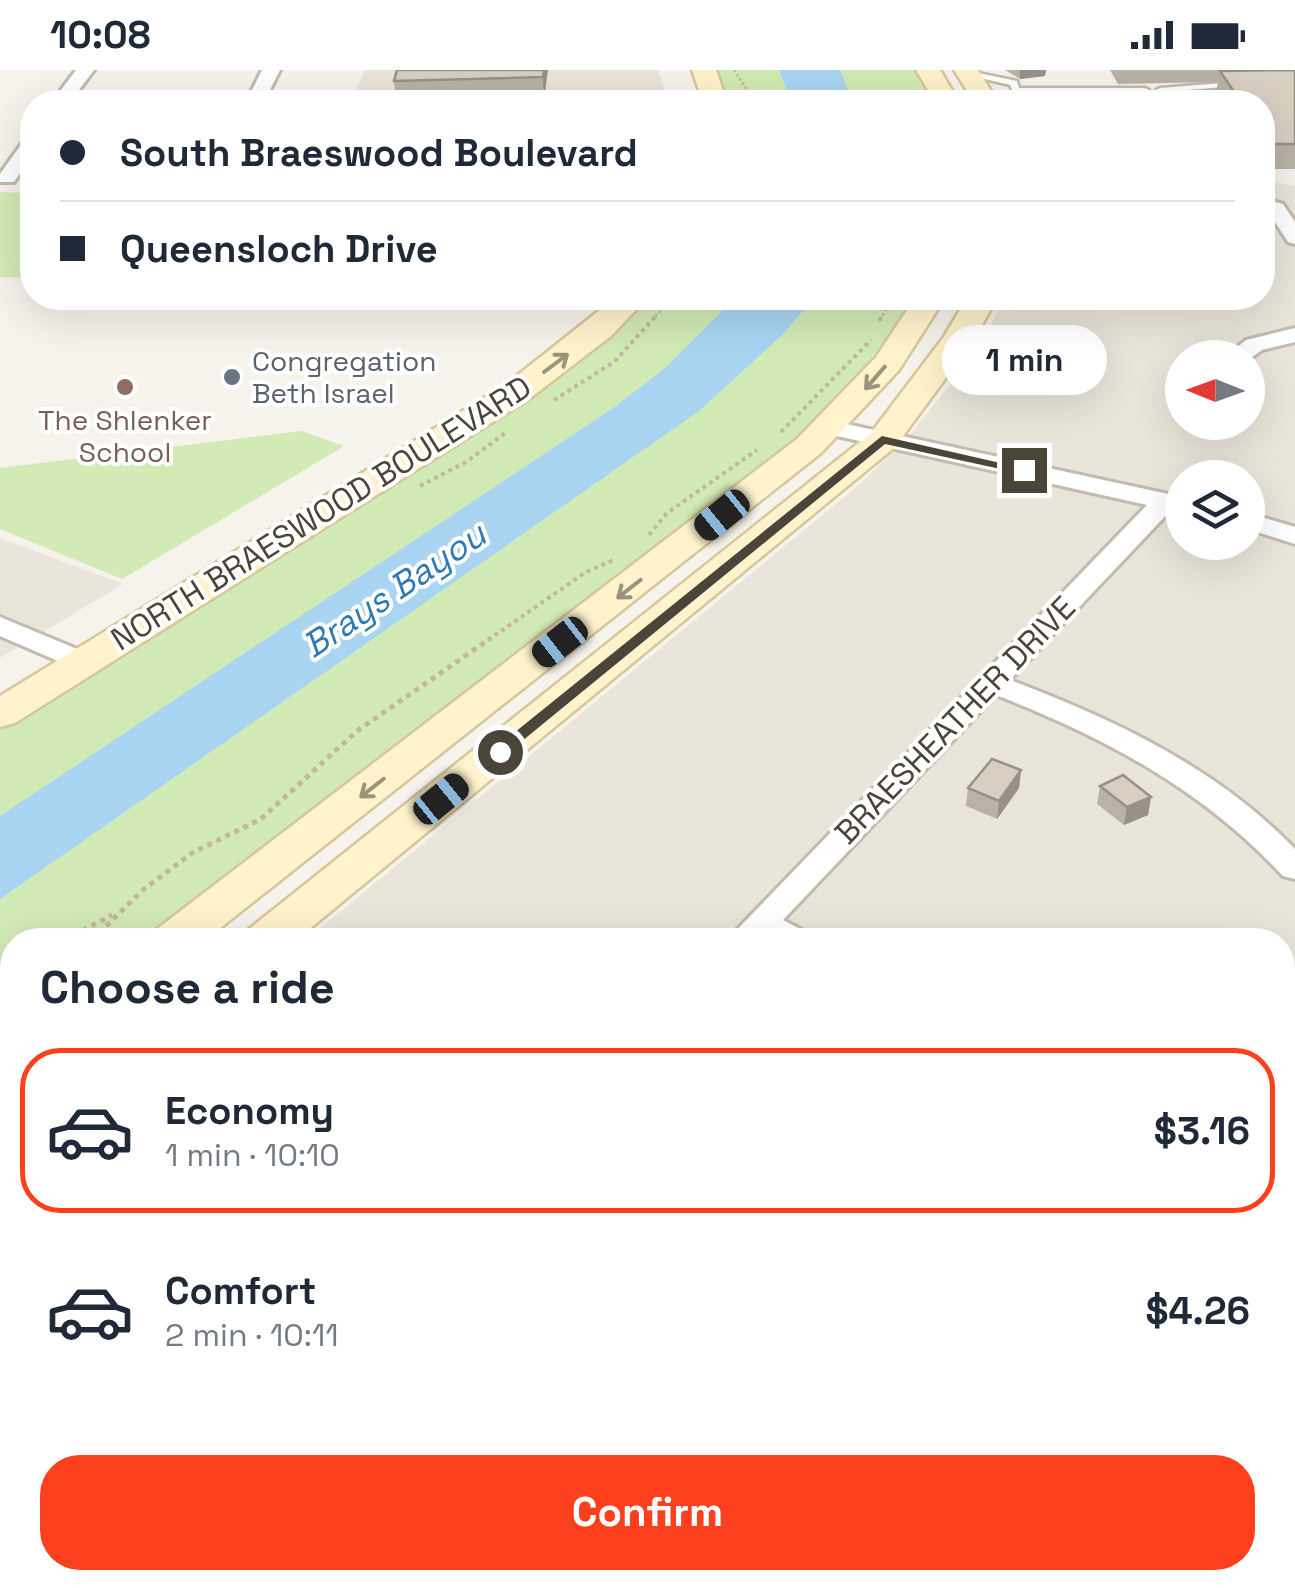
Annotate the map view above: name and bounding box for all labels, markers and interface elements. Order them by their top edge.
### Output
text: 10:08 [50,11,151,59]
text: South Braeswood Boulevard [120,129,638,177]
text: Queensloch Drive [120,225,438,273]
callout: 1 min [942,325,1106,395]
text: 1 min [985,340,1064,380]
north arrow [1165,340,1265,440]
map controls [1165,340,1265,560]
place label: Congregation Beth Israel [252,343,436,411]
one-way arrow [542,353,569,374]
one-way arrow [863,365,886,390]
marker: Congregation Beth Israel [221,366,243,388]
street label: NORTH BRAESWOOD BOULEVARD [103,367,539,659]
marker: The Shlenker School [114,376,136,398]
place label: The Shlenker School [38,402,212,470]
route end [1002,448,1047,493]
button: layers [1165,460,1265,560]
car [689,484,755,546]
water label: Brays Bayou [294,512,495,667]
one-way arrow [616,578,643,599]
street label: BRAESHEATHER DRIVE [826,588,1084,852]
car [527,612,593,672]
route start [478,730,523,775]
car [408,768,474,830]
one-way arrow [359,776,385,798]
text: Choose a ride [40,959,335,1016]
icon: car [45,1086,135,1176]
text: Economy [165,1087,334,1135]
text: $3.16 [1154,1107,1250,1155]
text: 1 min · 10:10 [165,1135,340,1175]
icon: car [45,1266,135,1356]
text: Comfort [165,1267,316,1315]
text: $4.26 [1145,1287,1250,1335]
text: 2 min · 10:11 [165,1315,339,1355]
button: Confirm [40,1455,1255,1570]

